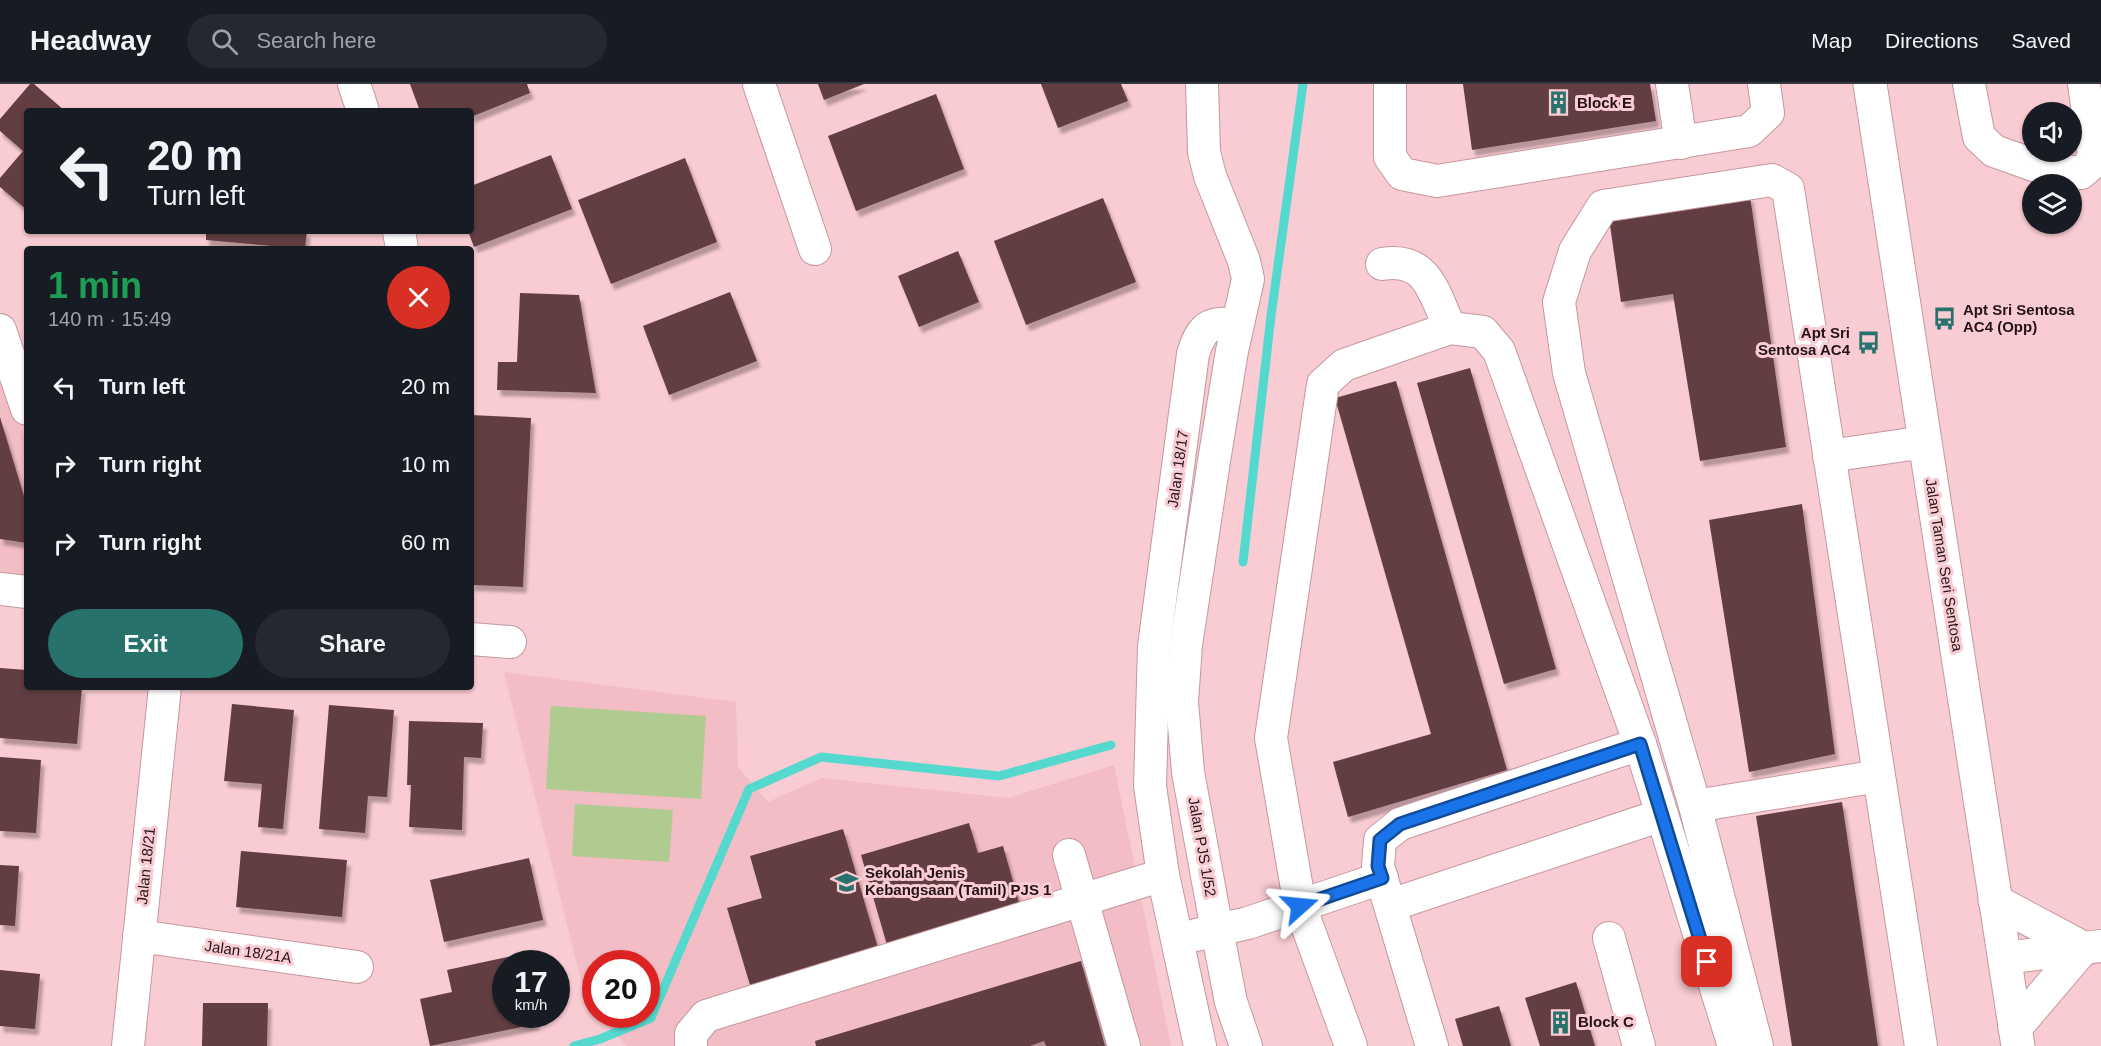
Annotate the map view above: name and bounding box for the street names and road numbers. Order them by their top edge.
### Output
street label: Jalan 18/17 [1164,429,1191,509]
street label: Jalan Taman Seri Sentosa [1922,477,1967,653]
street label: Jalan PJS 1/52 [1185,796,1220,898]
street label: Jalan 18/21 [133,826,158,905]
street label: Jalan 18/21A [204,937,293,966]

